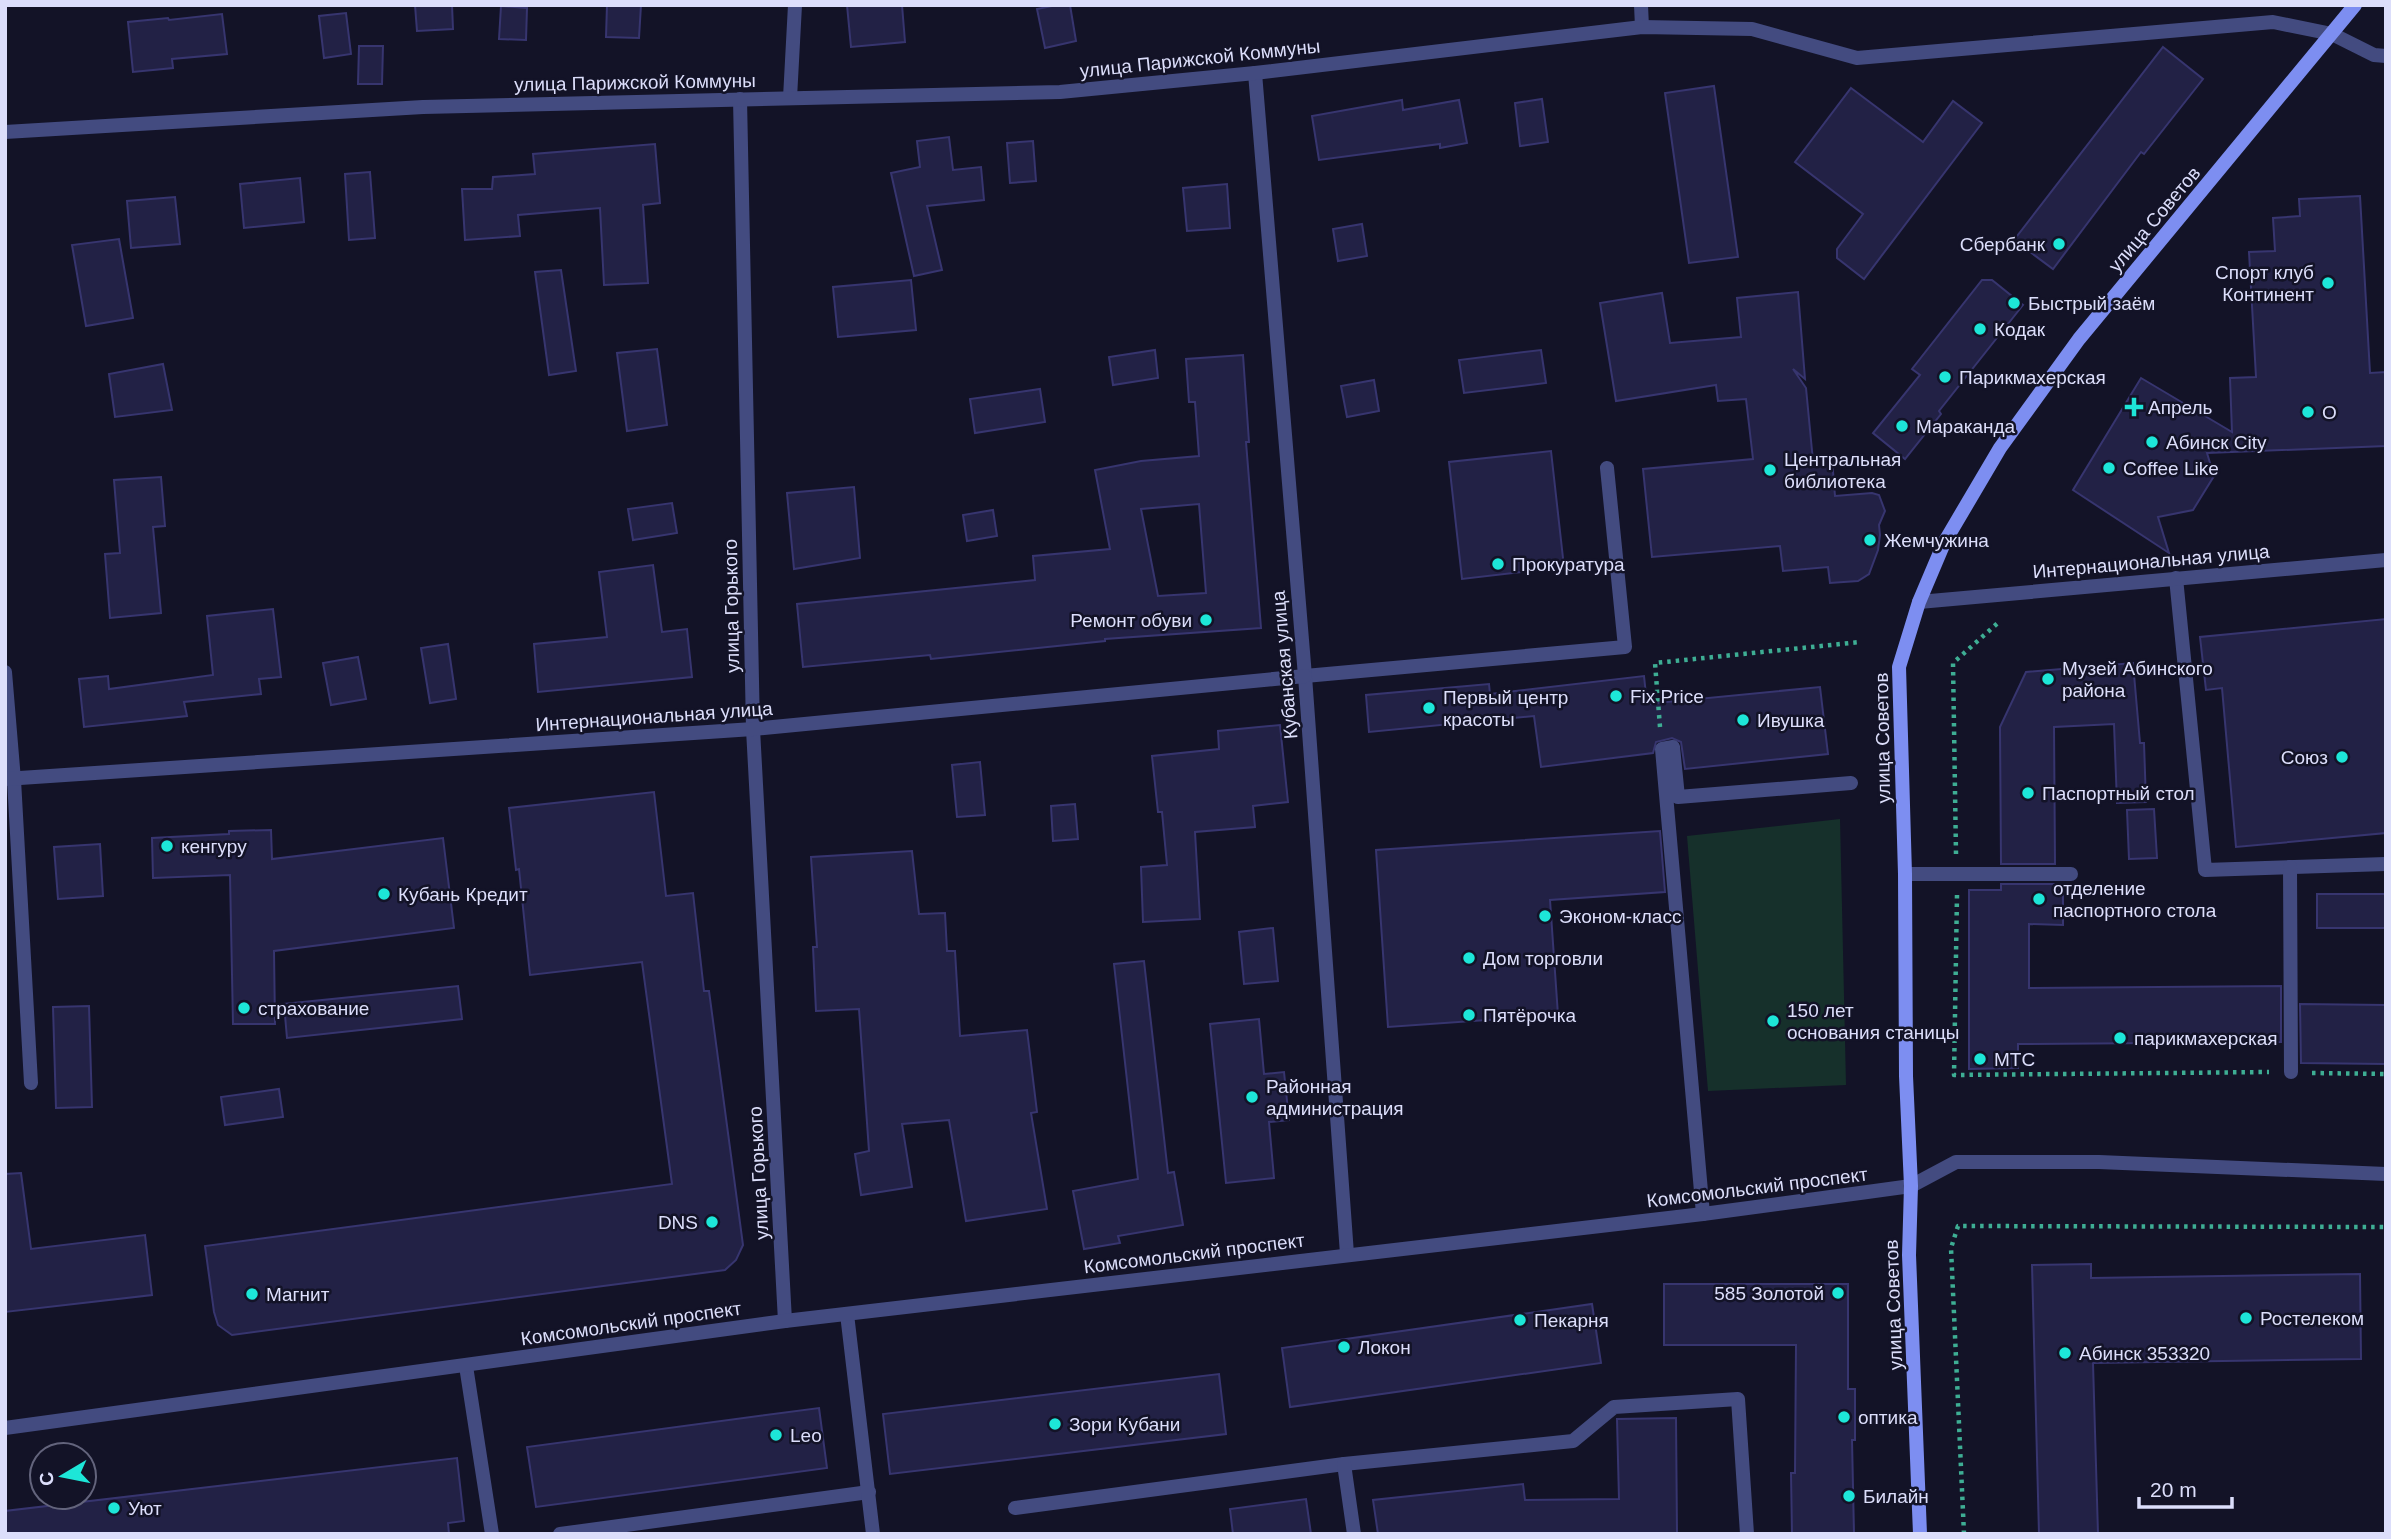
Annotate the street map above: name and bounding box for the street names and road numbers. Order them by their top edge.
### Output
street label: улица Парижской Коммуны [1079,35,1321,82]
street label: улица Парижской Коммуны [514,70,756,95]
street label: улица Советов [2104,162,2204,276]
street label: улица Горького [720,539,743,673]
street label: Интернациональная улица [2032,541,2271,582]
street label: Кубанская улица [1268,589,1301,740]
street label: улица Советов [1871,672,1894,804]
street label: Интернациональная улица [535,698,774,735]
street label: улица Горького [745,1106,772,1240]
street label: Комсомольский проспект [1645,1163,1869,1211]
street label: Комсомольский проспект [1082,1229,1306,1277]
street label: улица Советов [1881,1239,1906,1371]
street label: Комсомольский проспект [519,1298,743,1349]

